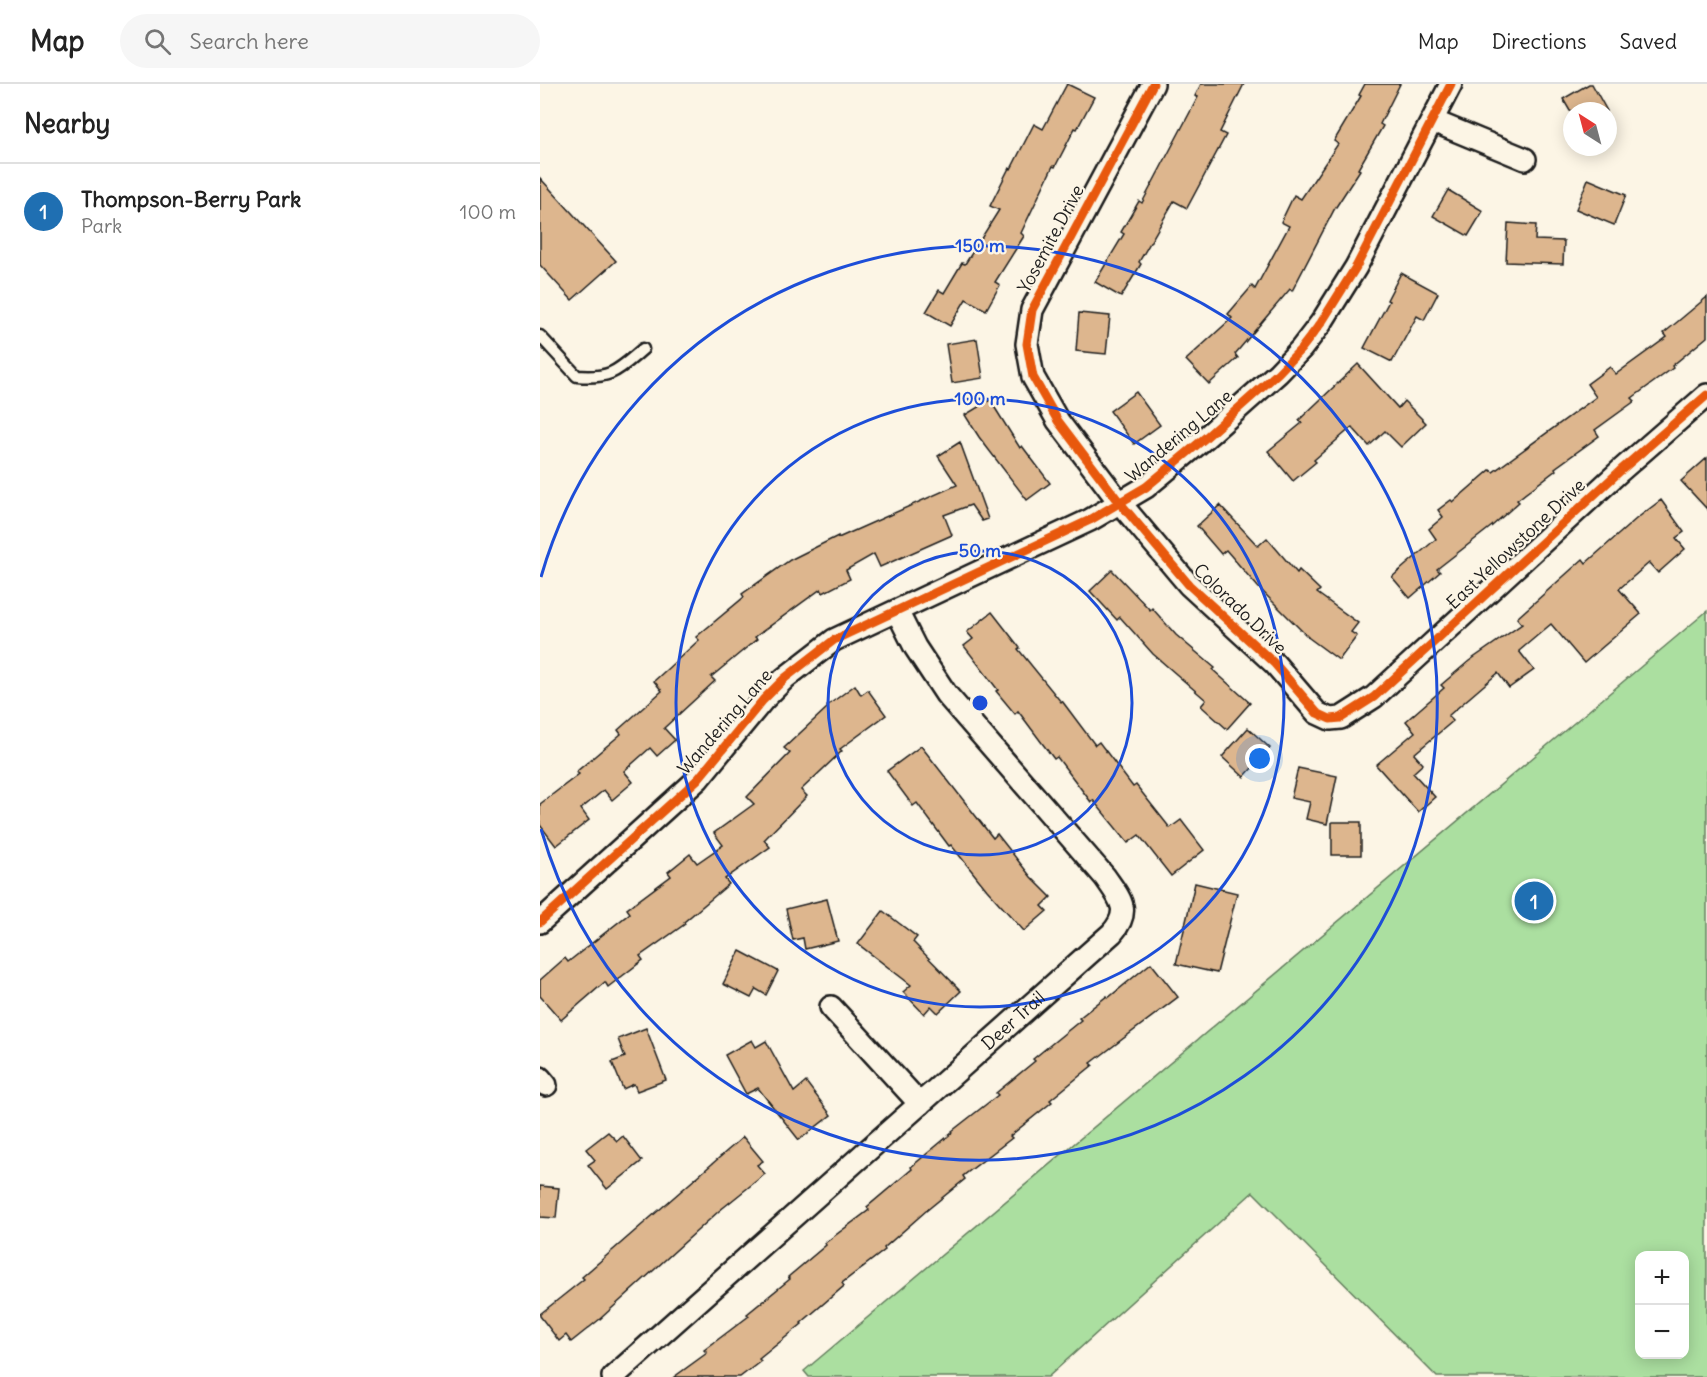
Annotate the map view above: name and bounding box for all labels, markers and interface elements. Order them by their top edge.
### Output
search box [120,14,540,68]
text: Map [30,23,84,59]
icon: search [141,25,174,58]
text: Search here [189,27,309,55]
text: Map [1418,28,1459,55]
text: Directions [1492,28,1586,55]
text: Saved [1619,28,1677,55]
north arrow [1563,102,1617,156]
text: Nearby [24,107,110,140]
street label: Yosemite Drive [1012,181,1089,297]
text: Thompson-Berry Park [81,185,301,213]
text: 1 [40,199,47,224]
text: 100 m [459,199,516,224]
text: Park [81,213,122,238]
text: 150 m [955,234,1005,257]
street label: Wandering Lane [1120,384,1237,487]
text: 100 m [955,387,1006,410]
street label: East Yellowstone Drive [1442,473,1590,614]
text: 50 m [959,539,1001,562]
street label: Colorado Drive [1189,558,1292,659]
street label: Wandering Lane [672,664,777,779]
centre of rings [970,693,990,713]
your location [1245,744,1274,773]
pin: 1 [1514,878,1554,924]
street label: Deer Trail [976,986,1050,1055]
map controls [1635,1251,1689,1359]
button: + [1635,1251,1689,1305]
button: − [1635,1305,1689,1359]

